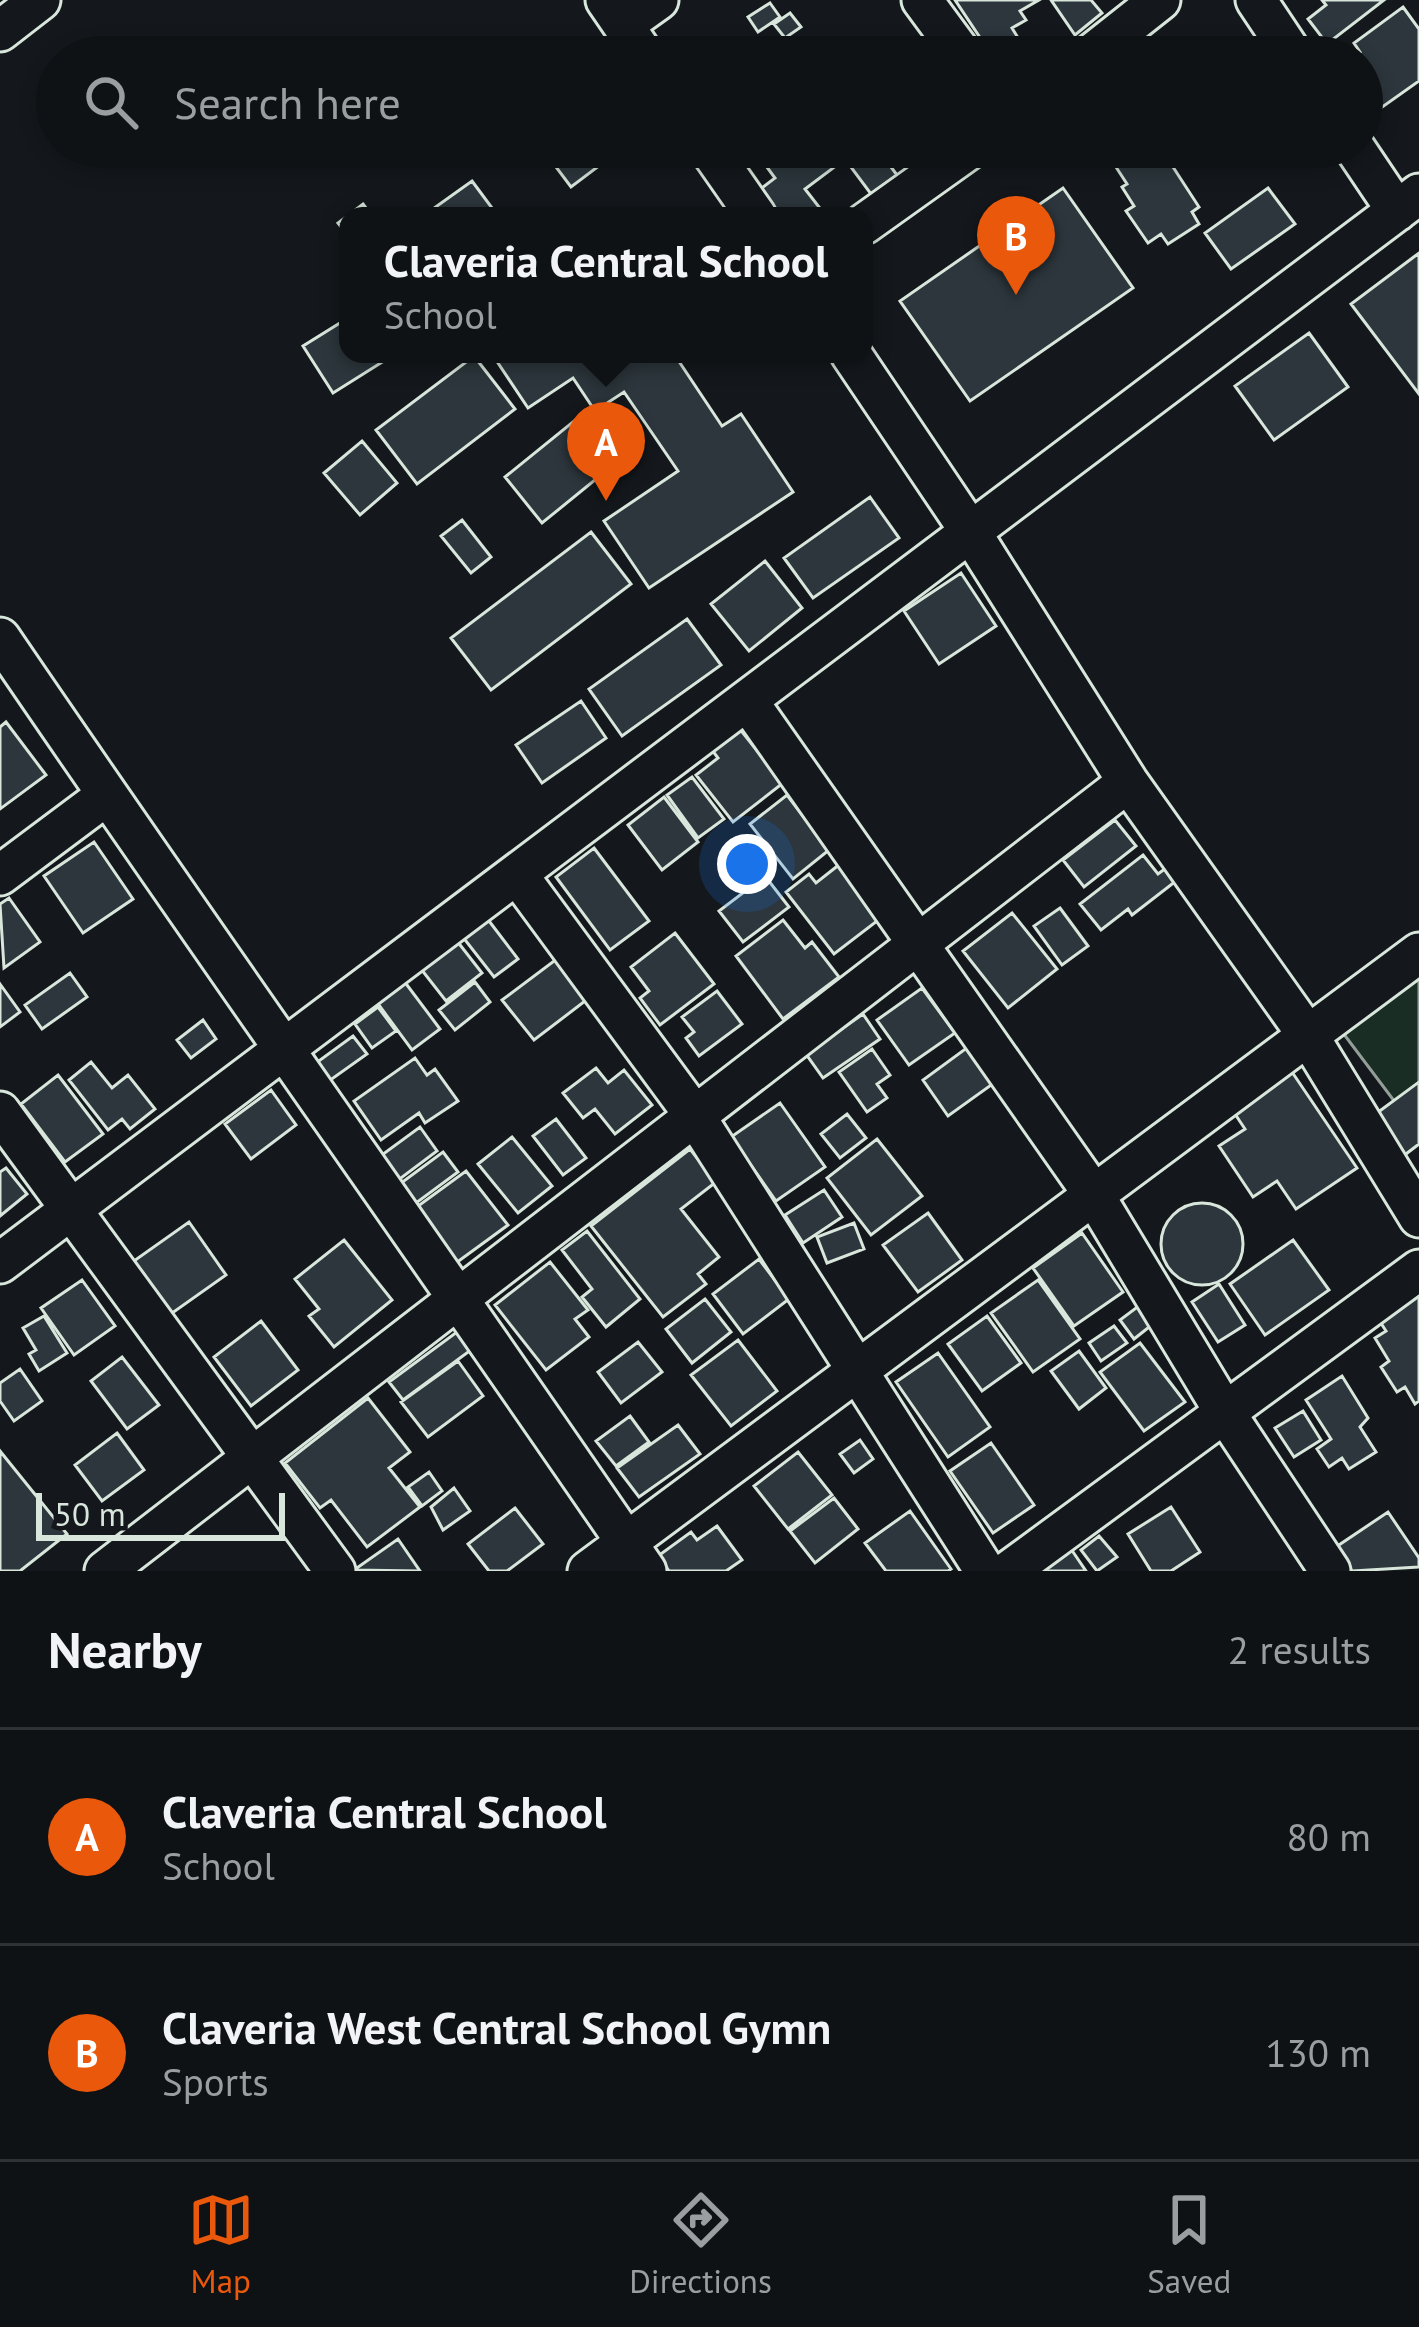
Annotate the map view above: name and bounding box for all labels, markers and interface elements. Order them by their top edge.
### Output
search box [36,36,1383,168]
icon: search [78,69,144,135]
text: Search here [174,73,401,131]
pin: B [977,196,1055,295]
popup [339,207,873,363]
text: Claveria Central School [384,231,828,289]
text: School [384,289,497,340]
pin: A [567,402,645,501]
your location [717,834,777,894]
scale bar [36,1487,285,1540]
text: 50 m [54,1492,126,1535]
text: Nearby [48,1616,202,1682]
text: 2 results [1228,1624,1371,1675]
text: Claveria Central School [162,1782,607,1840]
text: A [75,1811,99,1862]
text: 80 m [1286,1811,1371,1862]
text: School [162,1840,275,1891]
text: Claveria West Central School Gymn [162,1998,831,2056]
text: B [75,2027,99,2078]
text: 130 m [1265,2027,1371,2078]
text: Sports [162,2056,269,2107]
tab: Map [188,2187,254,2302]
tab: Directions [629,2187,772,2302]
tab: Saved [1147,2187,1231,2302]

